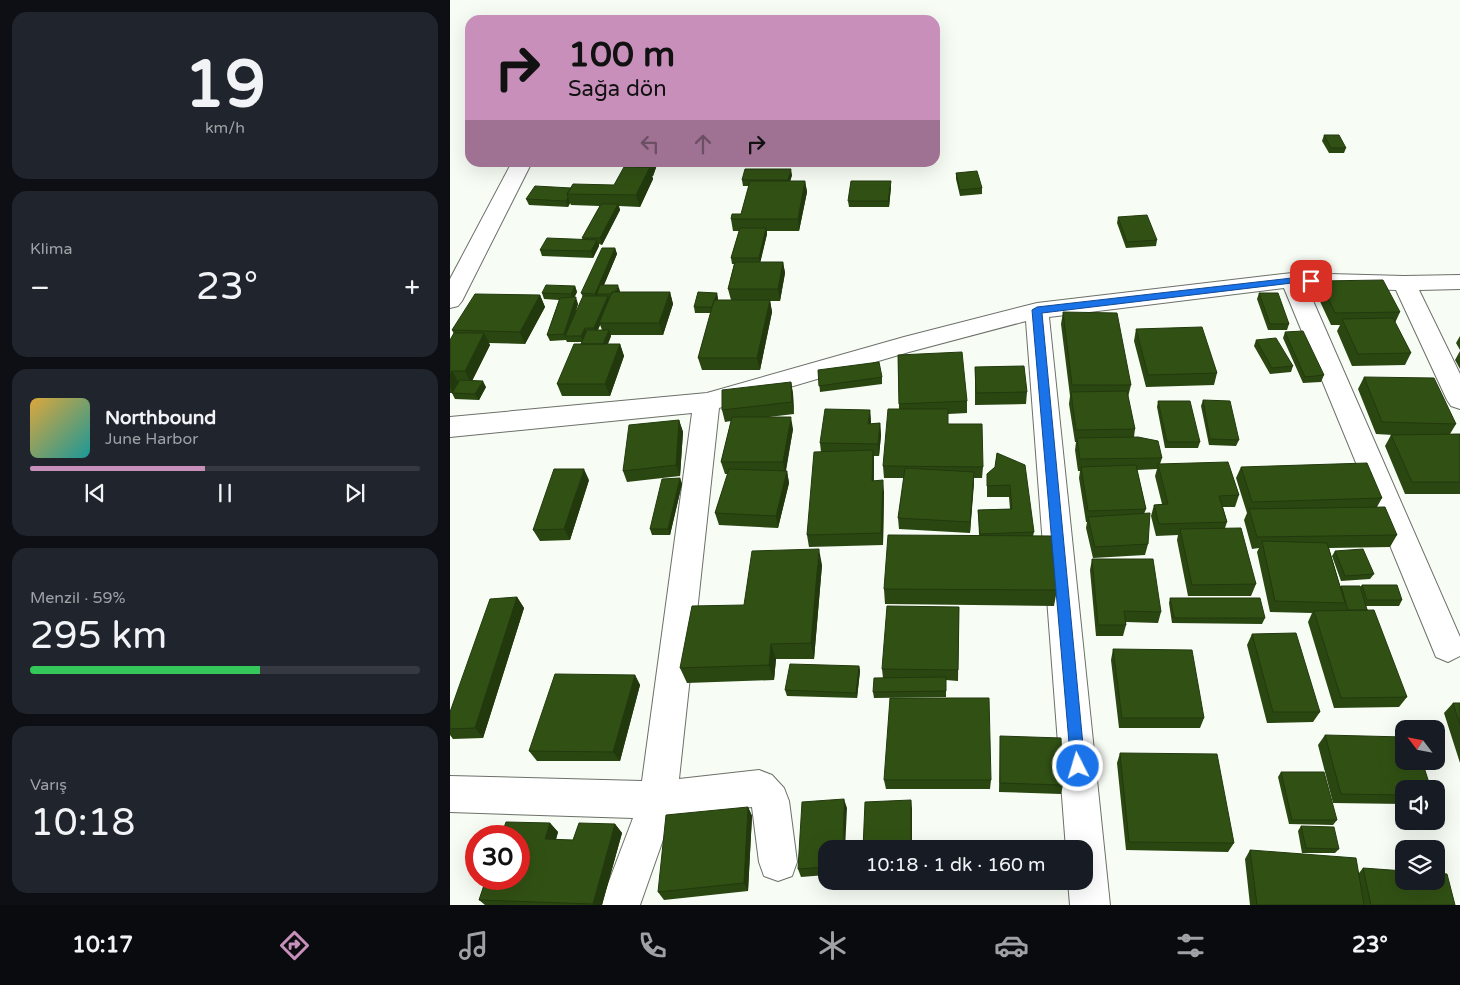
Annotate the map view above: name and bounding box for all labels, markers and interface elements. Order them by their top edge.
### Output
text: 100 m [568,34,675,76]
icon: right [485,35,550,100]
text: 19 [184,46,266,125]
text: Sağa dön [568,76,667,102]
text: km/h [205,118,245,138]
icon: left [636,130,664,158]
icon: ahead [689,130,717,158]
icon: right [742,130,770,158]
text: Klima [30,239,72,259]
pin [1290,260,1332,302]
text: 23° [196,264,258,310]
icon: arrive [1297,267,1325,295]
text: − [30,271,50,305]
text: + [404,271,420,305]
text: Northbound [105,407,216,429]
text: June Harbor [105,429,198,449]
icon: previous [81,479,109,507]
icon: pause [211,479,239,507]
icon: next [341,479,369,507]
text: Menzil · 59% [30,588,126,608]
text: 295 km [30,613,167,659]
north arrow [1395,720,1445,770]
map controls [1395,720,1445,890]
position arrow [1051,739,1103,791]
text: Varış [30,775,67,795]
button: sound [1395,780,1445,830]
text: 10:18 [30,800,135,846]
speed limit sign: 30 [465,825,530,890]
button: layers [1395,840,1445,890]
text: 10:18 · 1 dk · 160 m [866,854,1045,876]
icon: directions [277,928,312,963]
icon: music [456,928,491,963]
icon: phone [635,928,670,963]
icon: climate [815,928,850,963]
icon: car [994,928,1029,963]
icon: filters [1173,928,1208,963]
text: 10:17 [72,932,133,958]
text: 23° [1352,932,1388,958]

